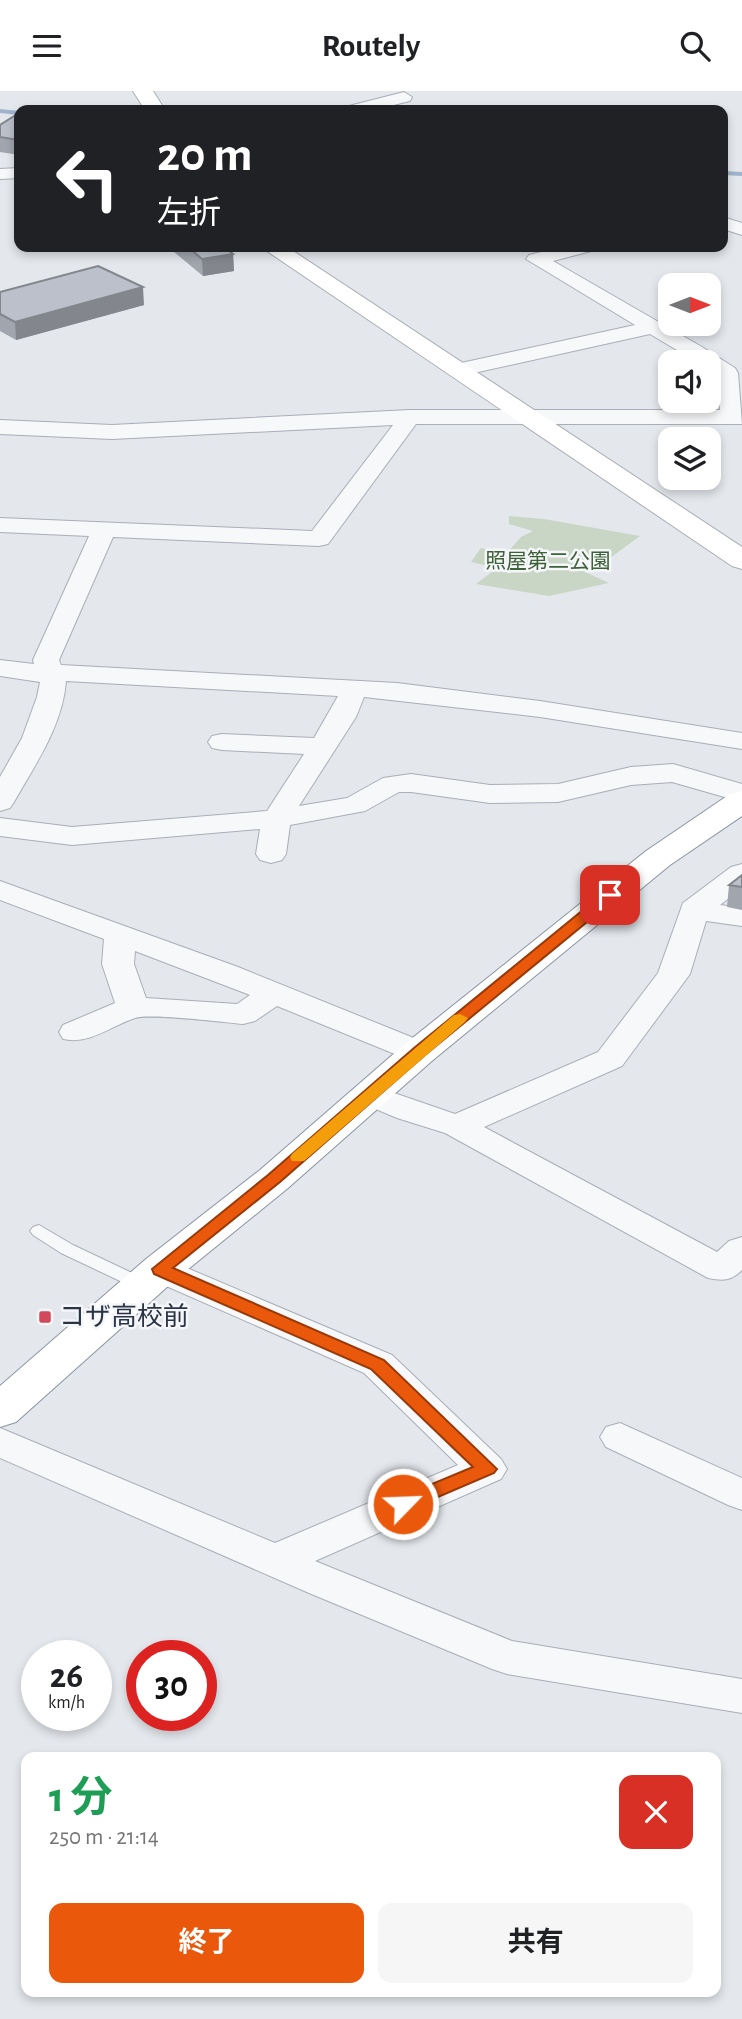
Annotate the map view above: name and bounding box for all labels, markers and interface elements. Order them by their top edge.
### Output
icon: menu [28,27,66,65]
icon: search [676,27,714,65]
text: Routely [322,30,420,62]
text: 20 m [157,131,253,180]
icon: left [42,133,133,224]
text: 左折 [157,197,221,229]
north arrow [658,273,721,336]
map controls [658,273,721,490]
button: sound [658,350,721,413]
button: layers [658,427,721,490]
park label: 照屋第二公園 [485,550,611,572]
pin [580,865,640,925]
icon: arrive [591,876,629,914]
place label: コザ高校前 [59,1303,189,1330]
marker: コザ高校前 [37,1309,53,1325]
position arrow [366,1467,440,1541]
speed limit sign: 30 [126,1640,217,1731]
text: 26 [50,1659,83,1694]
text: km/h [48,1694,85,1712]
button: close [619,1775,693,1849]
text: 1 分 [49,1777,112,1819]
text: 250 m · 21:14 [49,1826,159,1849]
button: 終了 [49,1903,364,1983]
button: 共有 [378,1903,693,1983]

